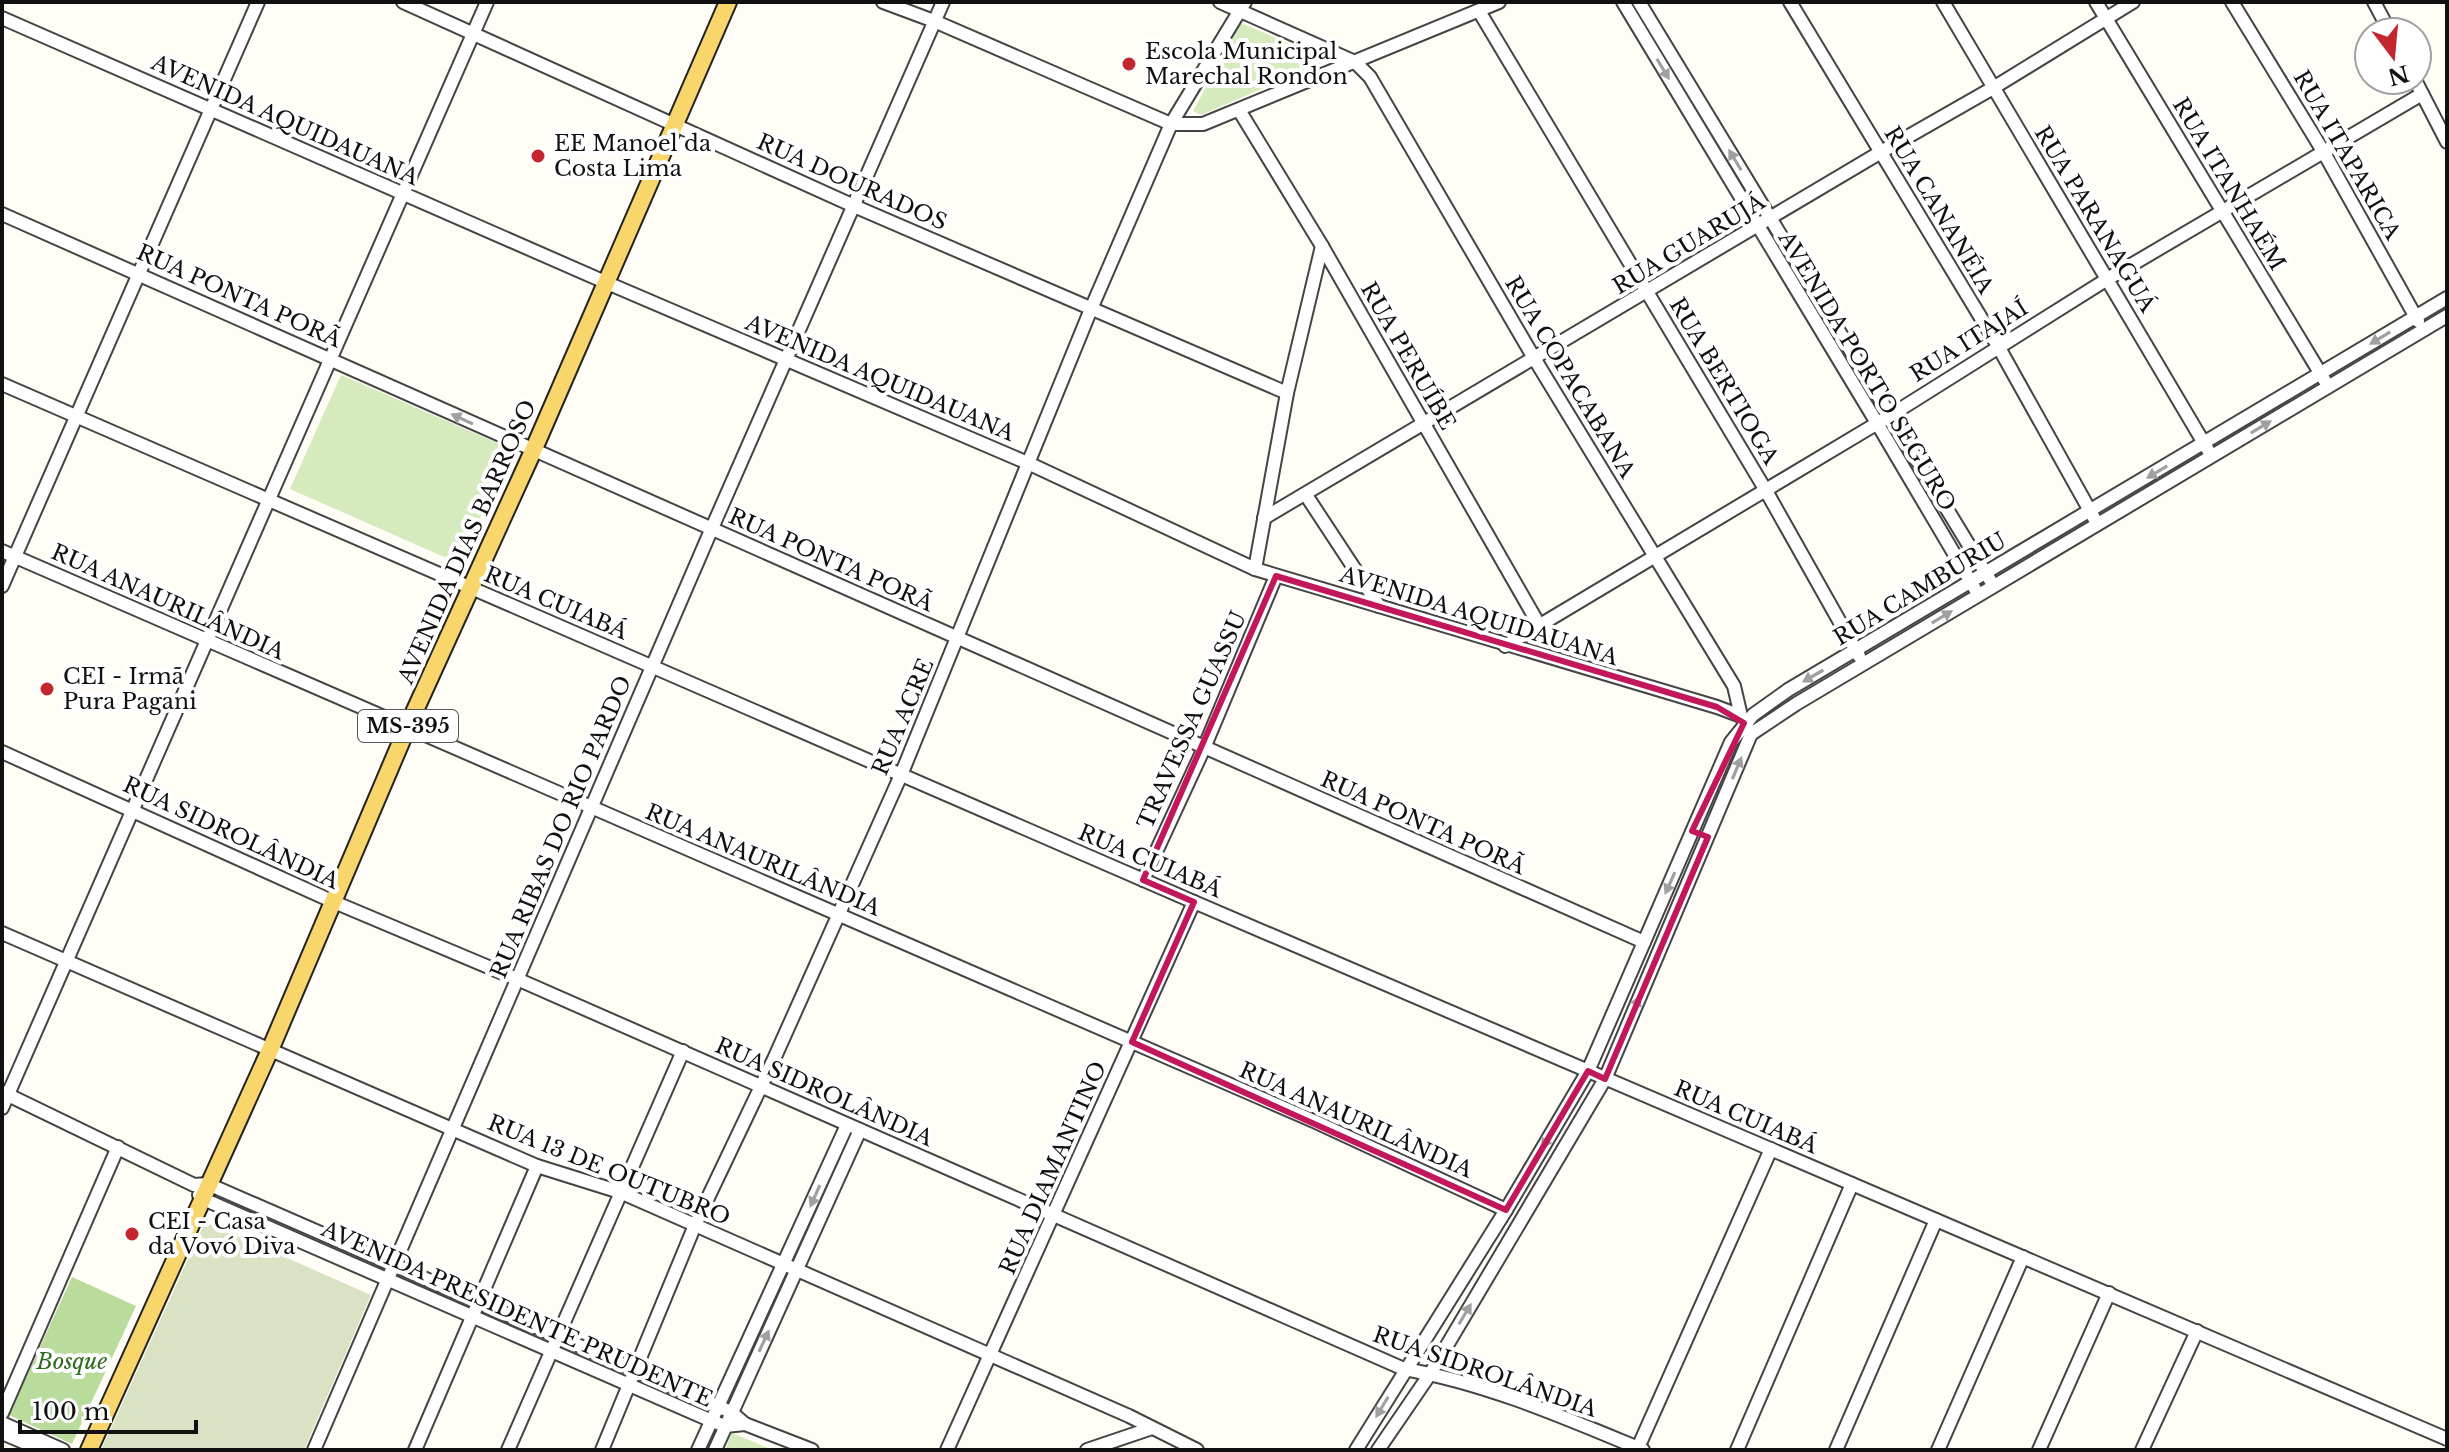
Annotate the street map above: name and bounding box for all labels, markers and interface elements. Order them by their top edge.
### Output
north arrow [2353,16,2433,96]
place label: Escola Municipal Marechal Rondon [1145,38,1348,90]
street label: AVENIDA AQUIDAUANA [146,48,424,192]
marker: Escola Municipal Marechal Rondon [1120,55,1138,73]
one-way arrow [1655,58,1669,80]
text: N [2384,59,2412,91]
street label: RUA ITAPARICA [2288,65,2407,245]
street label: RUA ITANHAÉM [2167,92,2292,275]
street label: RUA PARANAGUÁ [2029,120,2163,318]
street label: RUA CANANÉIA [1878,121,2001,299]
street label: RUA DOURADOS [753,128,951,236]
place label: EE Manoel da Costa Lima [554,130,712,182]
marker: EE Manoel da Costa Lima [529,147,547,165]
one-way arrow [1729,149,1743,171]
street label: RUA GUARUJÁ [1608,187,1771,300]
street label: AVENIDA PORTO SEGURO [1772,225,1961,516]
street label: RUA PONTA PORÃ [132,238,347,354]
street label: RUA COPACABANA [1499,271,1641,484]
street label: RUA PERUÍBE [1355,277,1462,435]
street label: RUA BERTIOGA [1664,293,1785,470]
street label: RUA ITAJAÍ [1905,293,2033,388]
street label: AVENIDA AQUIDAUANA [741,309,1019,447]
one-way arrow [2369,331,2391,345]
street label: AVENIDA DIAS BARROSO [392,396,542,689]
one-way arrow [450,412,474,425]
one-way arrow [2250,420,2272,434]
one-way arrow [2146,465,2168,479]
street label: RUA PONTA PORÃ [724,502,939,618]
street label: RUA CAMBURIU [1829,527,2011,651]
street label: RUA ANAURILÂNDIA [47,537,290,666]
street label: RUA CUIABÁ [480,560,633,646]
street label: AVENIDA AQUIDAUANA [1336,560,1622,672]
street label: TRAVESSA GUASSU [1132,607,1252,833]
one-way arrow [1931,610,1953,624]
street label: RUA ACRE [866,655,940,779]
place label: CEI - Irmã Pura Pagani [63,663,197,715]
one-way arrow [1802,669,1824,683]
street label: RUA RIBAS DO RIO PARDO [485,672,637,982]
marker: CEI - Irmã Pura Pagani [38,680,56,698]
road number: MS-395 [358,710,458,742]
one-way arrow [1731,756,1744,779]
street label: RUA PONTA PORÃ [1316,765,1531,881]
street label: RUA SIDROLÂNDIA [119,770,345,895]
street label: RUA ANAURILÂNDIA [641,797,886,922]
street label: RUA CUIABÁ [1074,818,1227,904]
one-way arrow [1663,871,1677,894]
one-way arrow [1629,995,1642,1019]
street label: RUA SIDROLÂNDIA [711,1031,938,1153]
street label: RUA ANAURILÂNDIA [1235,1055,1478,1184]
street label: RUA DIAMANTINO [994,1057,1112,1279]
street label: RUA CUIABÁ [1670,1074,1823,1160]
street label: RUA 13 DE OUTUBRO [484,1109,734,1231]
one-way arrow [1541,1127,1555,1149]
one-way arrow [808,1184,822,1207]
place label: CEI - Casa da Vovó Diva [148,1208,296,1260]
street label: AVENIDA PRESIDENTE PRUDENTE [316,1215,717,1413]
marker: CEI - Casa da Vovó Diva [123,1225,141,1243]
one-way arrow [1458,1303,1472,1325]
street label: RUA SIDROLÂNDIA [1369,1320,1602,1423]
one-way arrow [757,1330,770,1353]
park label: Bosque [36,1348,107,1375]
scale bar [20,1384,196,1434]
one-way arrow [1375,1396,1389,1418]
text: 100 m [32,1397,110,1426]

